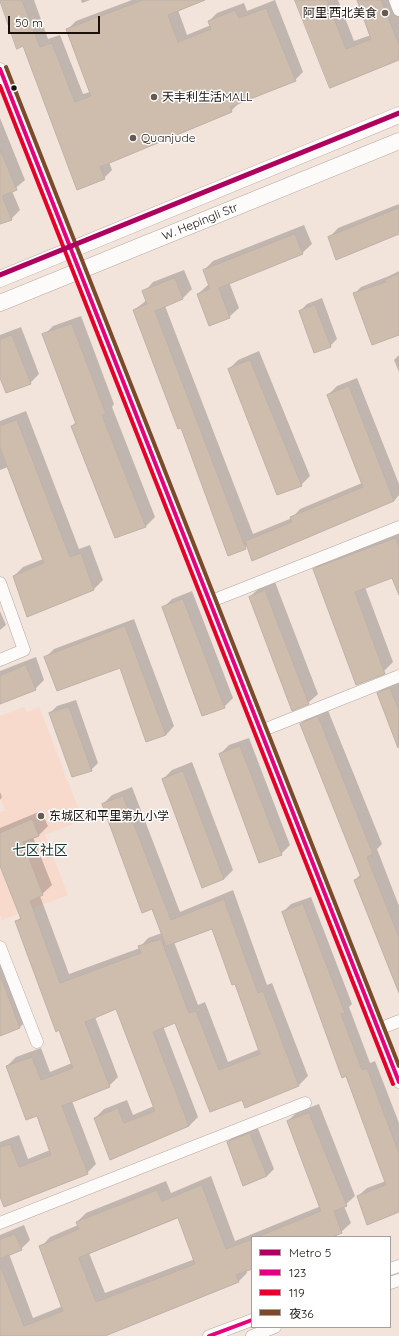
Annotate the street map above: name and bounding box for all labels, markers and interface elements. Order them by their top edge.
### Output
place label: 阿里·西北美食 [303,6,377,20]
scale bar [10,8,102,34]
marker: 阿里·西北美食 [380,8,390,18]
text: 50 m [15,15,43,30]
unlabelled marker [9,83,19,93]
place label: 天丰利生活MALL [162,90,252,104]
marker: 天丰利生活MALL [149,92,159,102]
place label: Quanjude [141,131,195,145]
marker: Quanjude [128,133,138,143]
street label: W. Hepingli Str [160,200,240,244]
place label: 东城区和平里第九小学 [49,809,169,823]
marker: 东城区和平里第九小学 [36,811,46,821]
district label: 七区社区 [12,843,68,859]
legend [251,1236,391,1328]
text: Metro 5 [289,1245,331,1260]
text: 123 [289,1265,306,1280]
text: 119 [289,1285,305,1300]
text: 夜36 [289,1306,314,1321]

